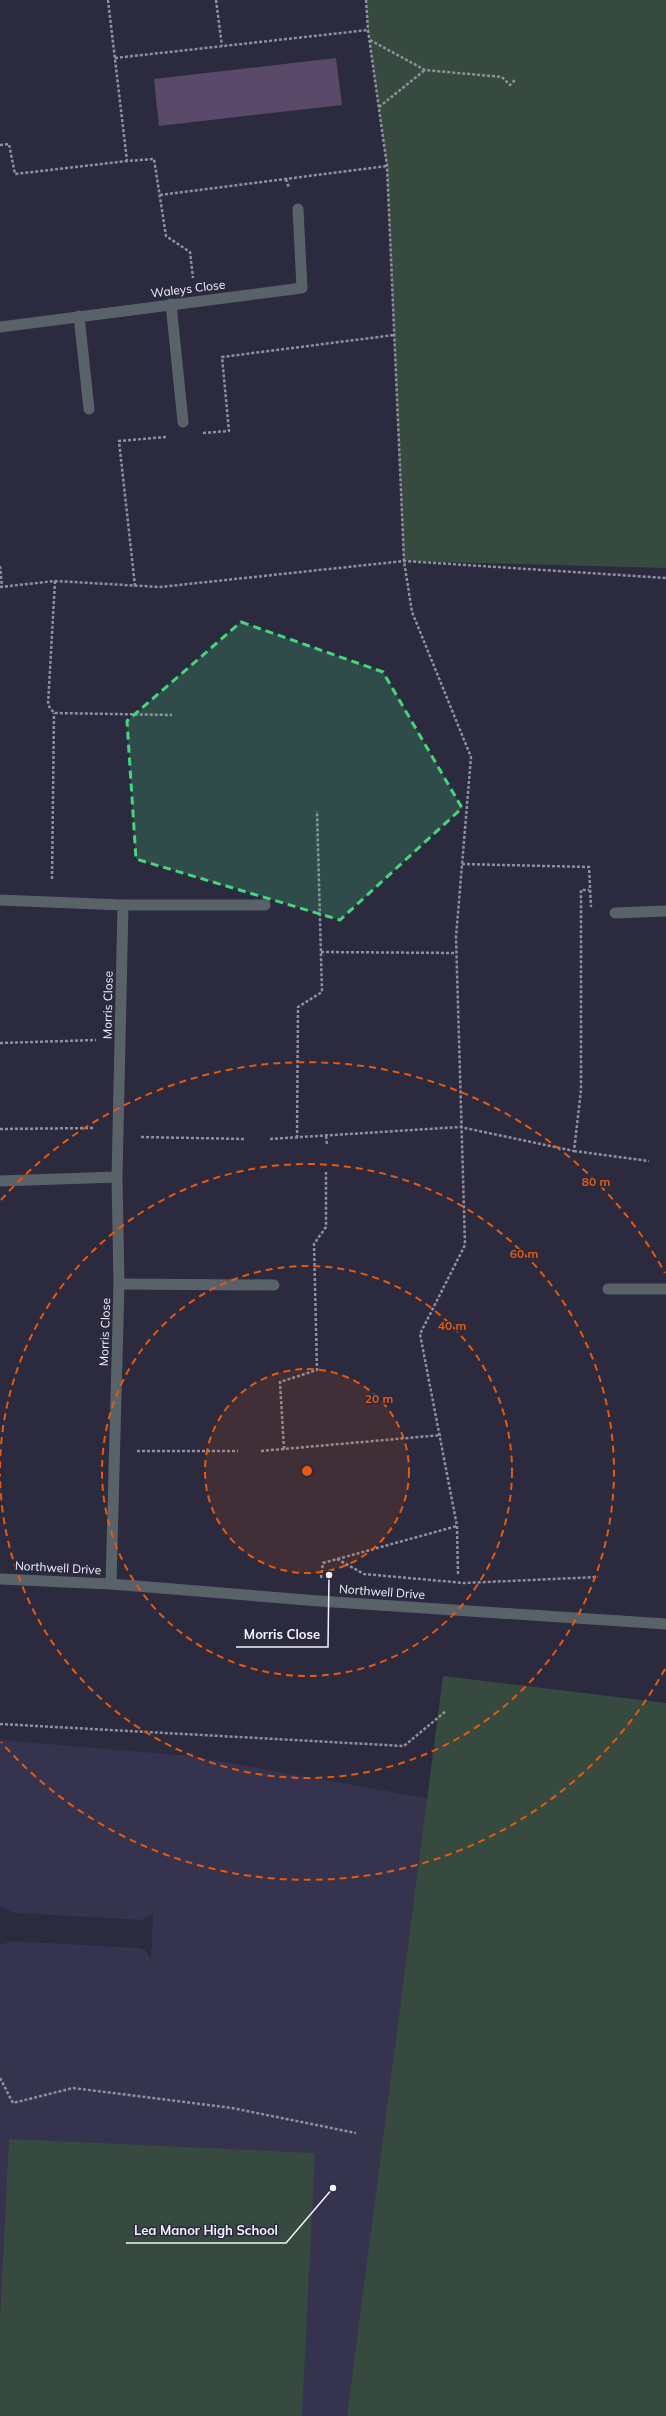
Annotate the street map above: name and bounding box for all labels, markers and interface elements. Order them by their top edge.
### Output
street label: Waleys Close [150,276,226,301]
street label: Morris Close [99,971,116,1039]
text: 80 m [582,1174,610,1189]
text: 60 m [510,1246,538,1261]
street label: Morris Close [96,1298,113,1366]
text: 40 m [438,1318,466,1333]
text: 20 m [365,1391,393,1406]
centre of rings [300,1464,314,1478]
street label: Northwell Drive [15,1558,102,1577]
street label: Northwell Drive [338,1581,426,1602]
callout: Morris Close [236,1622,328,1647]
text: Morris Close [244,1626,320,1642]
callout: Lea Manor High School [126,2218,286,2243]
text: Lea Manor High School [134,2222,278,2238]

